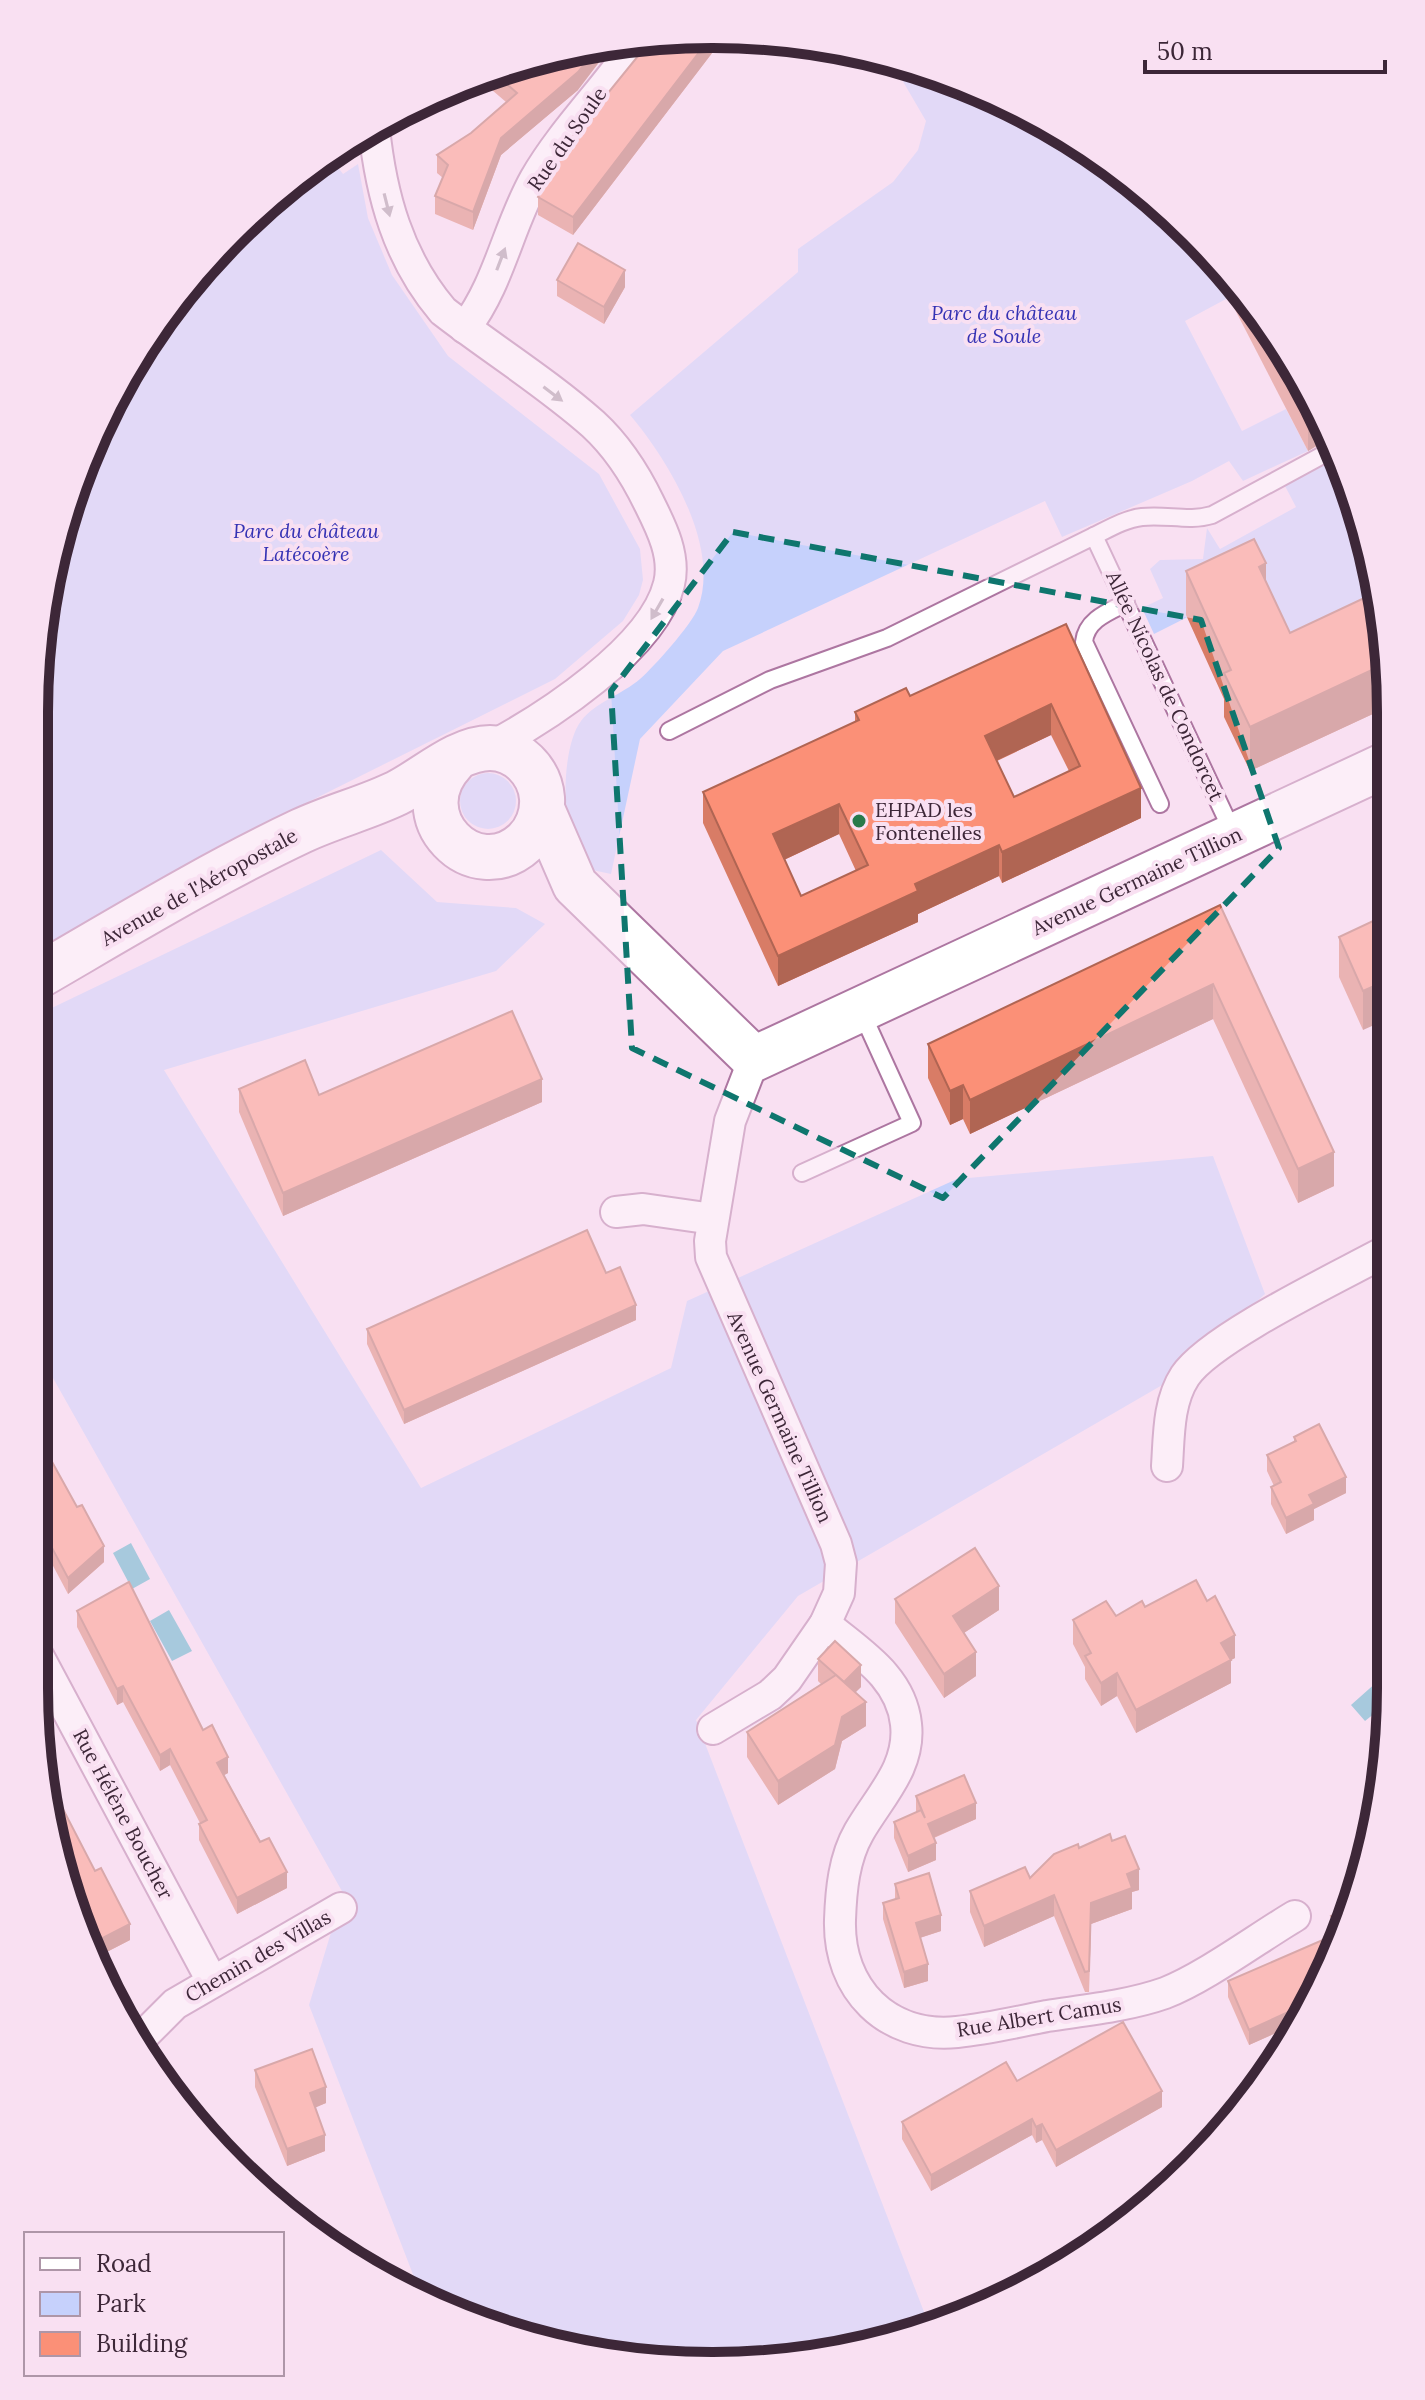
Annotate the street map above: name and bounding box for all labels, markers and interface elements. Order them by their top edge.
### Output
scale bar [1145,24,1385,74]
text: 50 m [1157,36,1213,67]
street label: Rue du Soule [522,82,612,195]
one-way arrow [381,192,393,217]
one-way arrow [495,247,508,271]
park label: Parc du château de Soule [931,300,1077,348]
one-way arrow [543,386,564,402]
park label: Parc du château Latécoère [233,518,379,566]
street label: Allée Nicolas de Condorcet [1101,566,1230,805]
one-way arrow [650,598,664,620]
place label: EHPAD les Fontenelles [875,797,982,845]
marker: EHPAD les Fontenelles [850,812,868,830]
street label: Avenue Germaine Tillion [1027,821,1246,941]
street label: Avenue de l'Aéropostale [95,822,301,951]
street label: Avenue Germaine Tillion [722,1306,838,1526]
street label: Rue Hélène Boucher [68,1724,179,1904]
street label: Chemin des Villas [181,1904,335,2007]
street label: Rue Albert Camus [955,1991,1123,2042]
legend [24,2232,284,2376]
text: Road [96,2248,152,2279]
text: Park [96,2288,146,2319]
text: Building [96,2328,188,2359]

